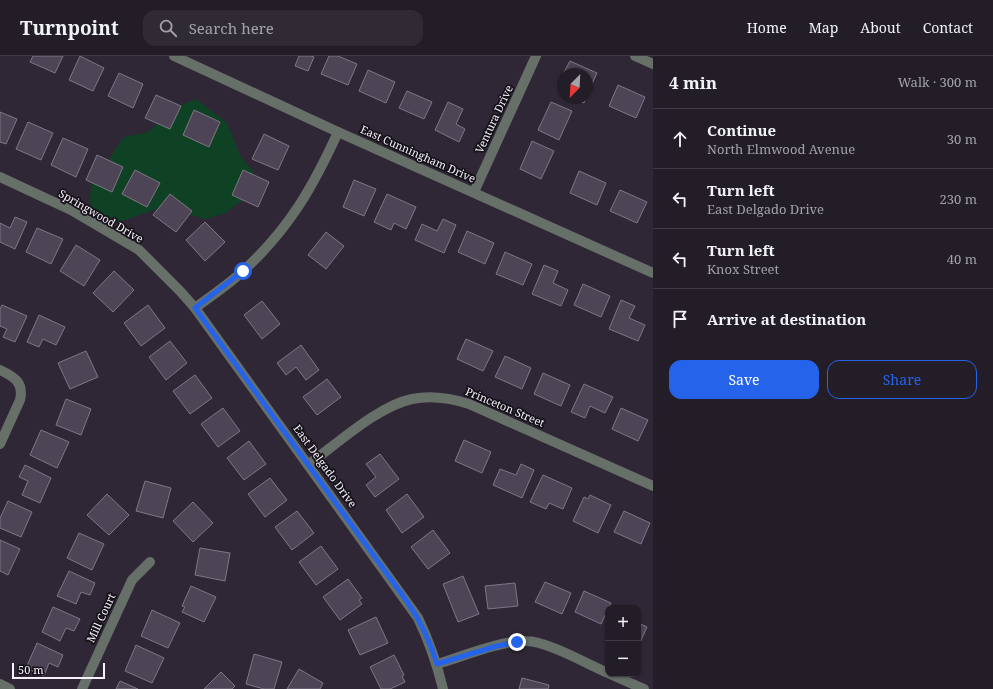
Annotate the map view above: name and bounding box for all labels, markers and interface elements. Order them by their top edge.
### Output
search box [143,10,423,46]
text: Turnpoint [20,15,119,41]
icon: search [157,17,179,39]
text: Search here [189,18,274,38]
text: Home [747,18,787,37]
text: Map [809,18,838,37]
text: About [860,18,901,37]
text: Contact [923,18,973,37]
north arrow [557,68,593,104]
text: 4 min [669,71,717,94]
text: Walk · 300 m [898,73,977,91]
street label: Ventura Drive [471,82,516,155]
text: Continue [707,120,776,140]
street label: East Cunningham Drive [358,121,478,186]
icon: ahead [669,128,691,150]
text: 30 m [947,130,977,148]
text: North Elmwood Avenue [707,140,855,158]
text: Turn left [707,180,775,200]
street label: Springwood Drive [56,185,146,246]
icon: left [669,188,691,210]
text: 230 m [940,190,977,208]
text: East Delgado Drive [707,200,824,218]
text: Turn left [707,240,775,260]
icon: left [669,248,691,270]
text: 40 m [947,250,977,268]
text: Knox Street [707,260,779,278]
route start [234,262,252,280]
icon: arrive [669,308,691,330]
text: Arrive at destination [707,309,866,329]
button: Save [669,360,819,399]
button: Share [827,360,977,399]
street label: Princeton Street [463,383,547,430]
street label: East Delgado Drive [290,421,361,510]
street label: Mill Court [83,591,119,645]
map controls [605,605,641,677]
button: + [605,605,641,641]
route end [508,633,526,651]
button: − [605,641,641,677]
scale bar [12,661,105,680]
text: 50 m [18,662,44,677]

